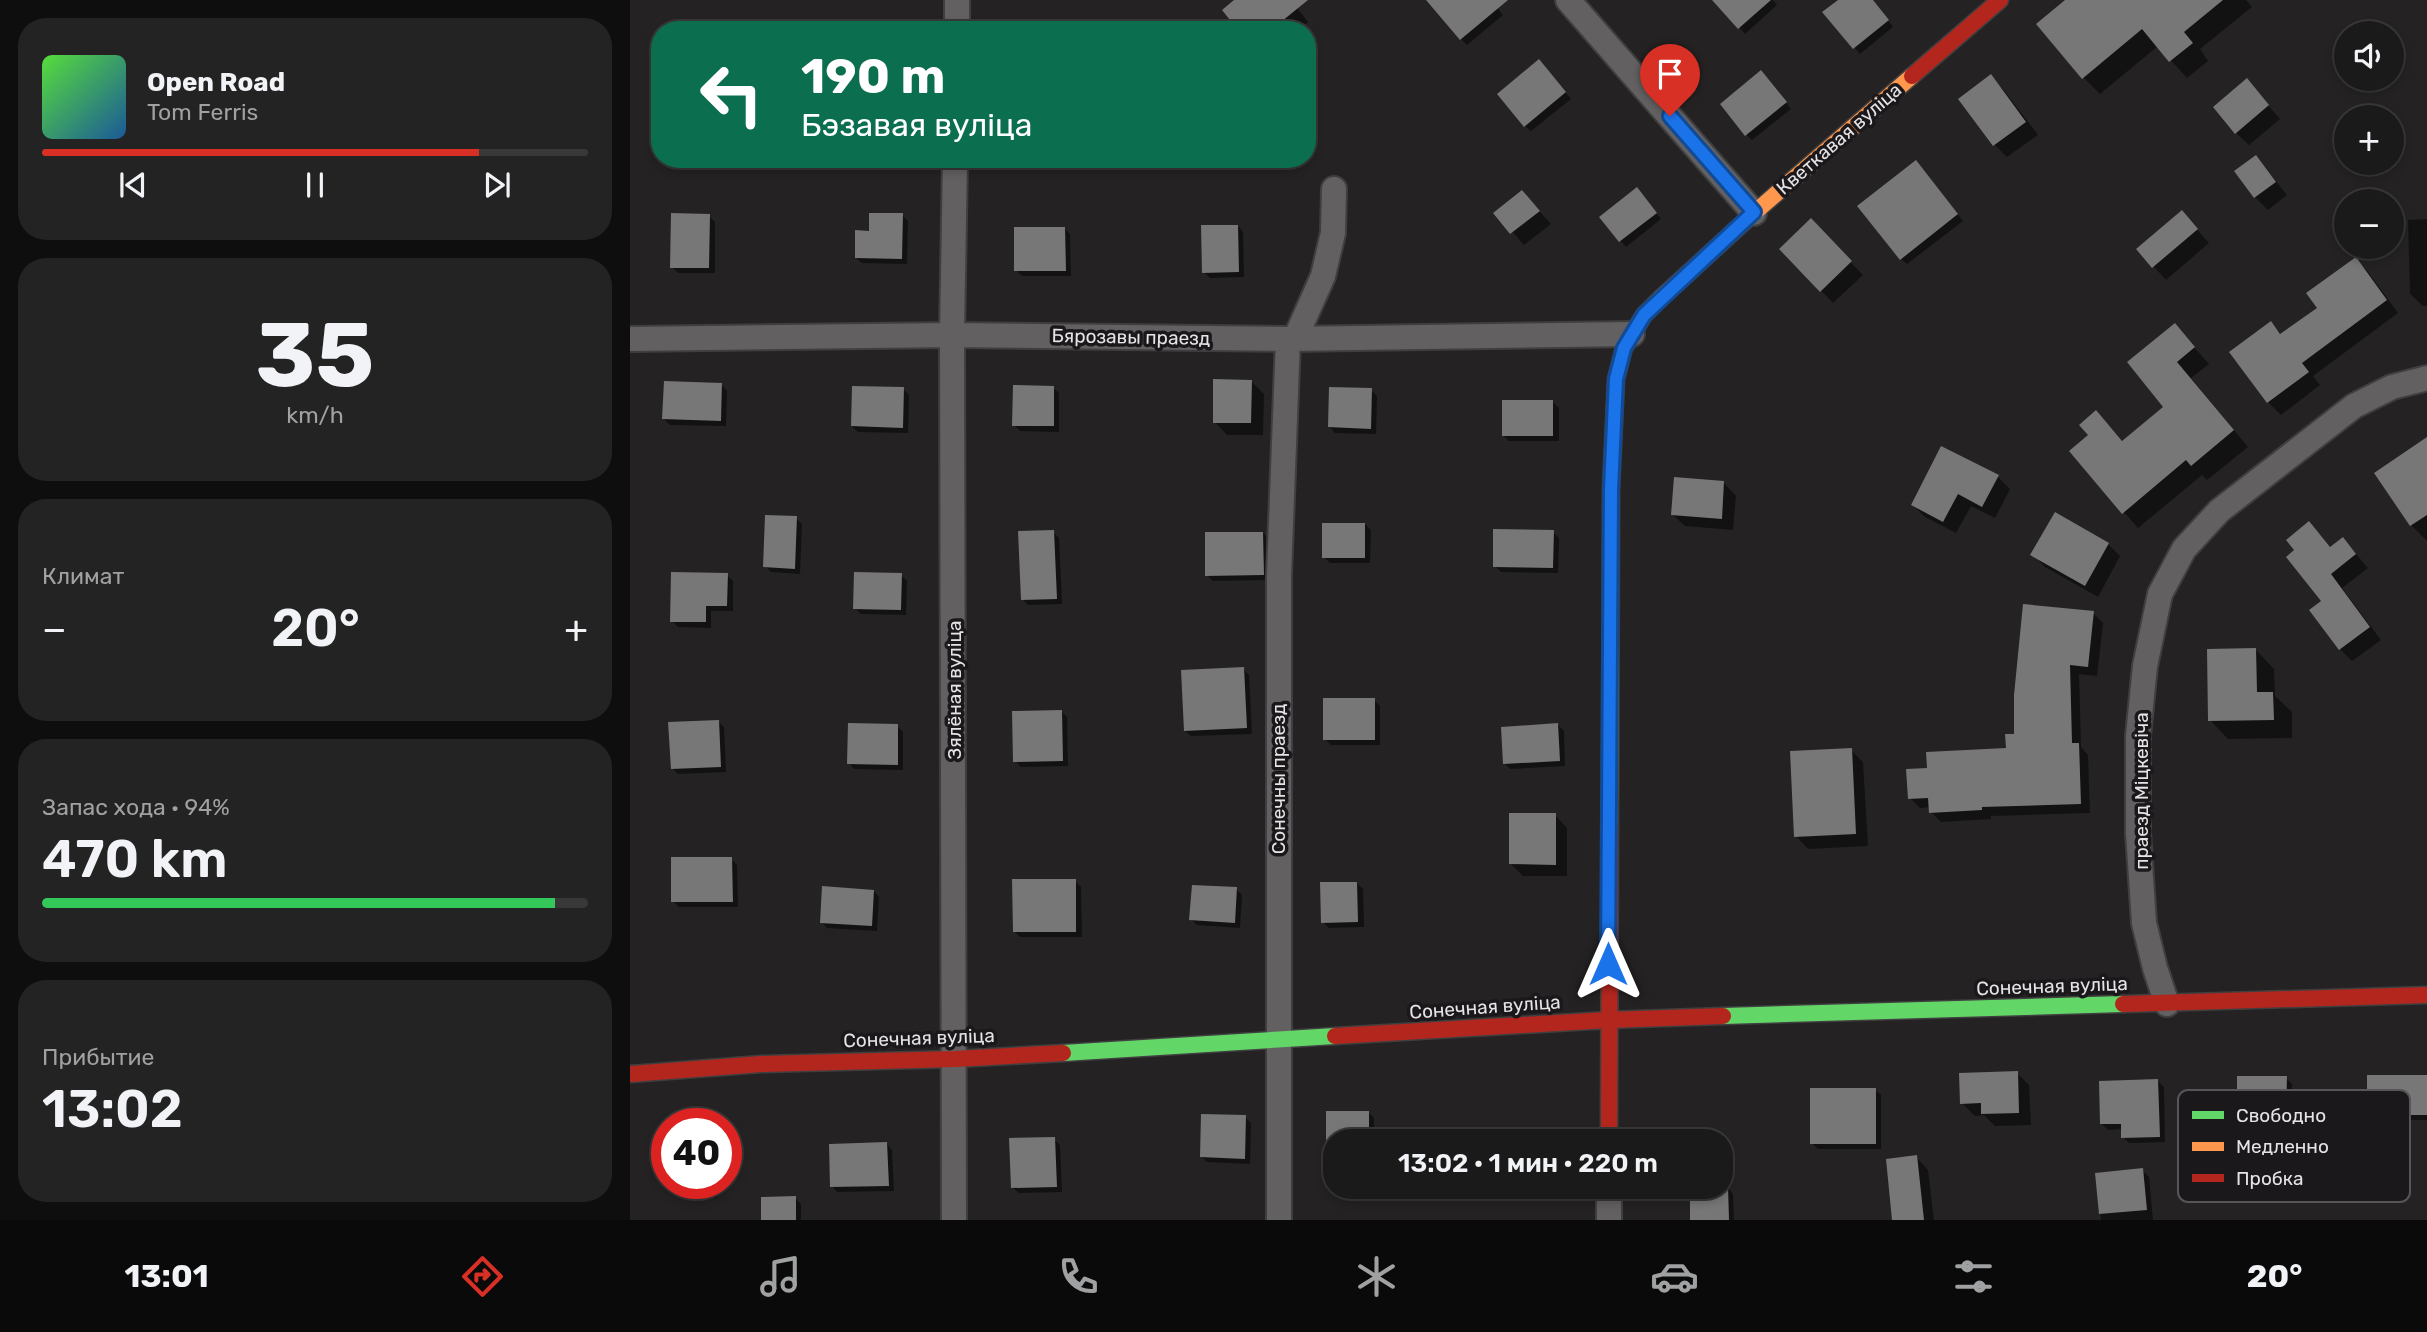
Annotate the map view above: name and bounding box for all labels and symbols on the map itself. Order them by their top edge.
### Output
pin [1640,44,1700,116]
street label: Кветкавая вуліца [1772,78,1906,200]
street label: Бярозавы праезд [1052,324,1210,350]
street label: Зялёная вуліца [943,620,966,760]
street label: Сонечны праезд [1267,704,1290,854]
street label: праезд Міцкевіча [2130,712,2153,870]
position arrow [1571,927,1645,1001]
street label: Сонечная вуліца [1976,972,2128,1000]
street label: Сонечная вуліца [1409,990,1561,1024]
street label: Сонечная вуліца [843,1024,995,1052]
legend [2178,1090,2410,1202]
text: Свободно [2236,1104,2326,1127]
speed limit sign: 40 [651,1108,742,1199]
text: Медленно [2236,1135,2329,1158]
text: Пробка [2236,1167,2304,1190]

